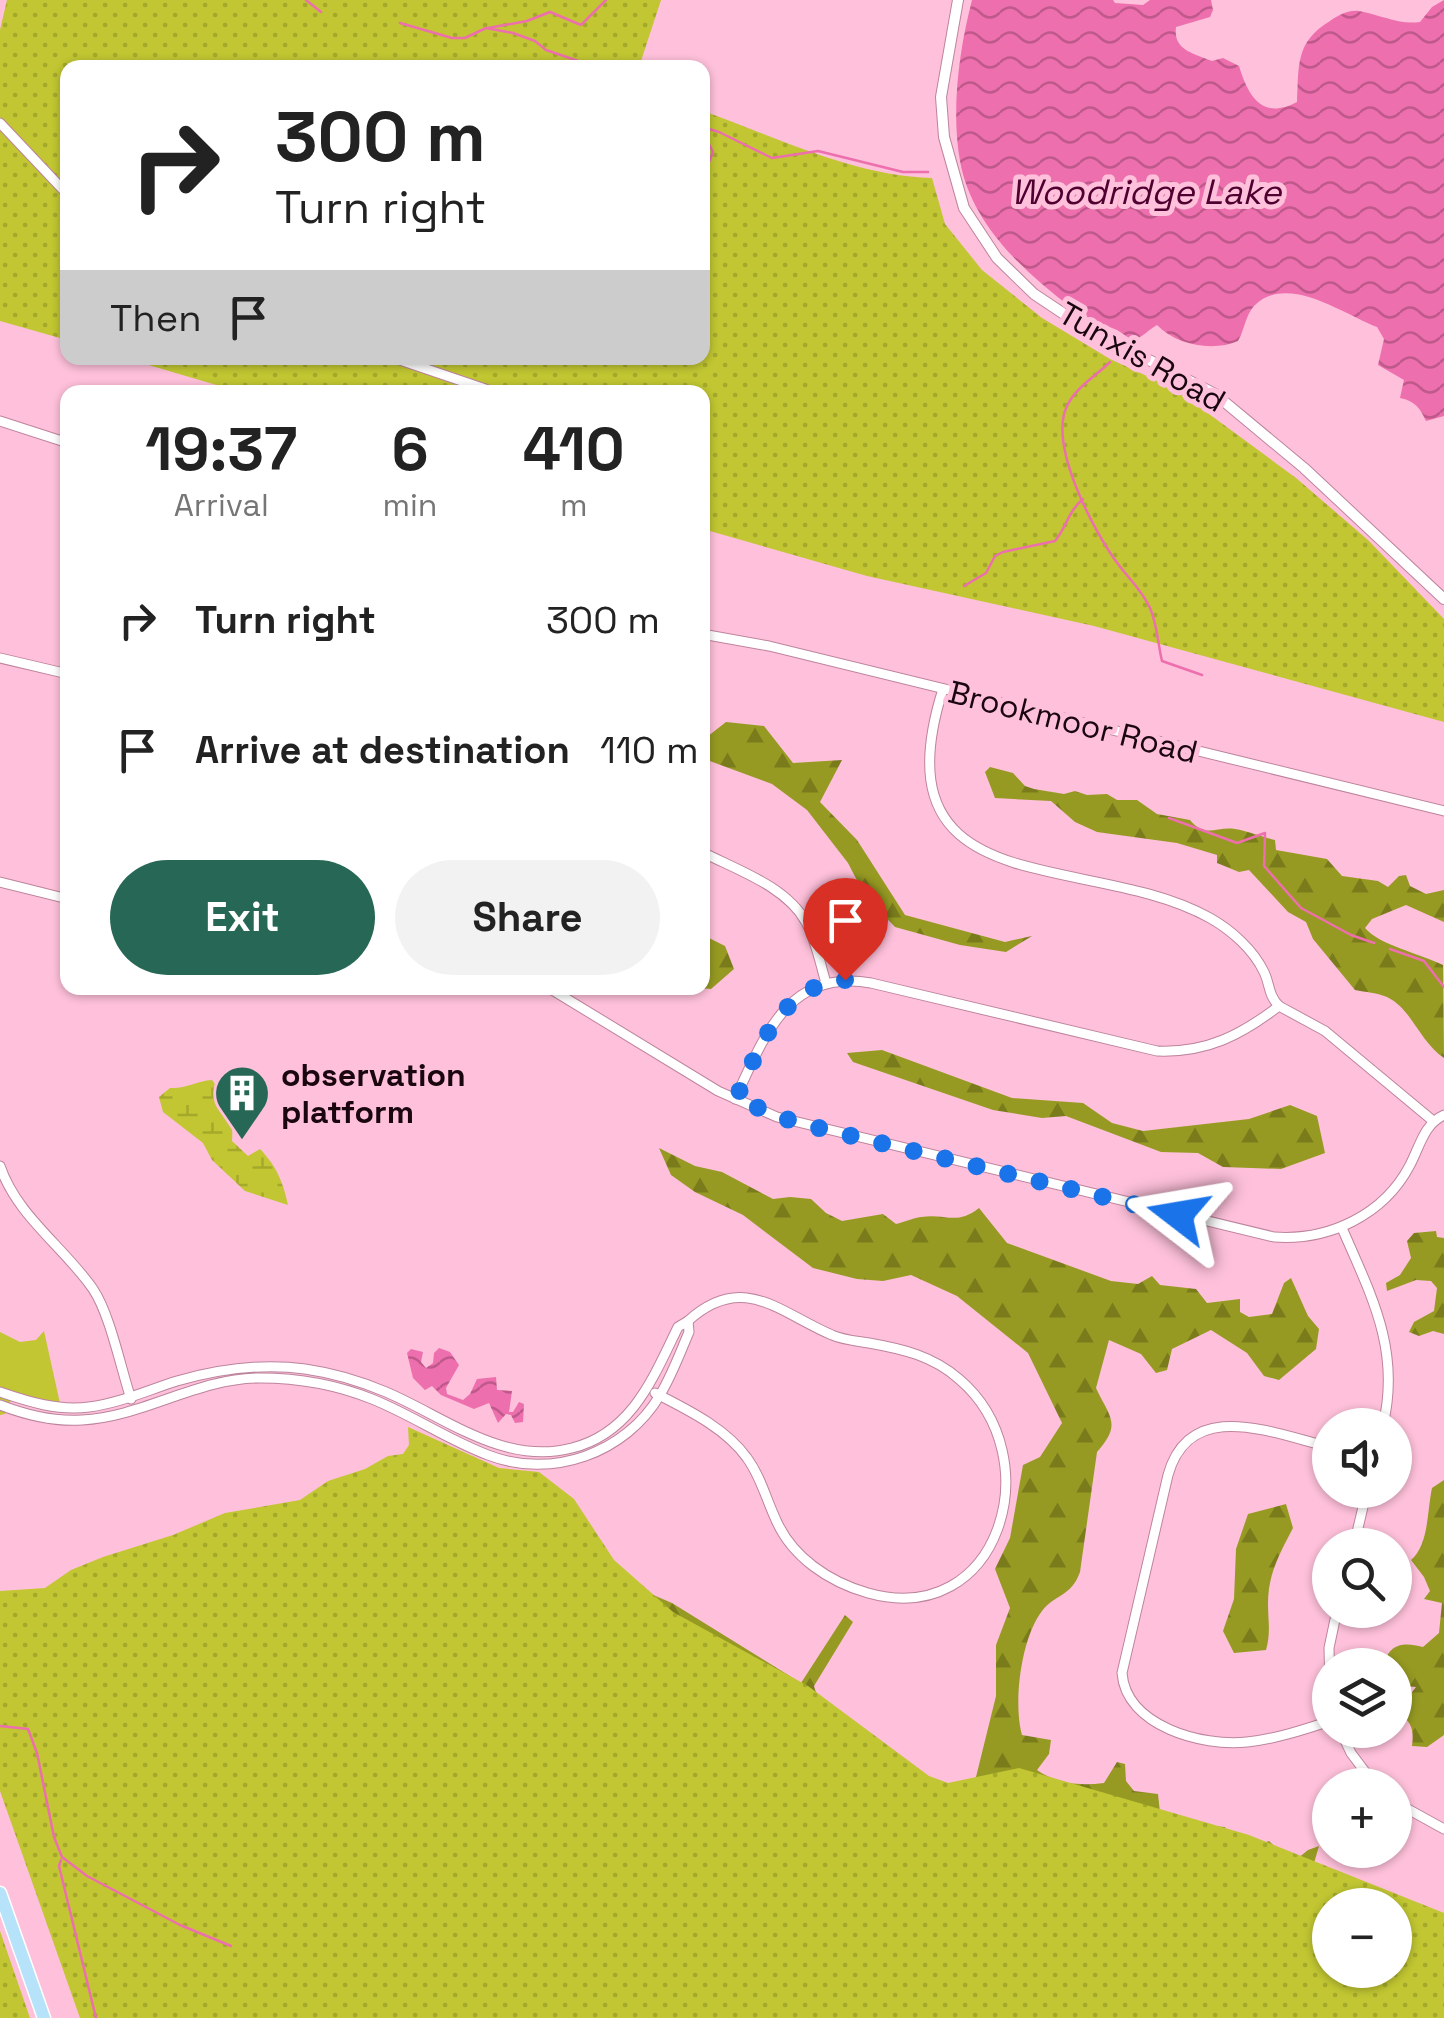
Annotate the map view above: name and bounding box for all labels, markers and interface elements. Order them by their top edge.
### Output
text: 300 m [275,92,486,181]
icon: right [110,100,240,230]
water label: Woodridge Lake [1011,170,1282,214]
text: Turn right [275,179,486,236]
icon: arrive [221,290,276,345]
street label: Tunxis Road [1051,293,1233,421]
text: Then [110,294,201,342]
text: 19:37 [145,411,297,488]
text: 6 [391,411,429,488]
text: 410 [523,411,625,488]
text: Arrival [174,485,269,525]
text: min [382,485,437,525]
text: m [560,485,587,525]
icon: right [110,593,165,648]
text: Turn right [195,596,376,644]
text: 300 m [546,596,660,644]
street label: Brookmoor Road [944,672,1202,772]
icon: arrive [110,723,165,778]
text: Arrive at destination [195,726,570,774]
text: 110 m [600,726,699,774]
button: Exit [110,860,375,975]
button: Share [395,860,660,975]
pin [803,878,888,981]
icon: arrive [818,893,873,948]
place label: observation platform [281,1055,466,1132]
building icon: observation platform [212,1063,272,1142]
position arrow [1126,1163,1230,1267]
map controls [1312,1408,1412,1988]
button: sound [1312,1408,1412,1508]
button: search [1312,1528,1412,1628]
button: layers [1312,1648,1412,1748]
button: + [1312,1768,1412,1868]
button: − [1312,1888,1412,1988]

